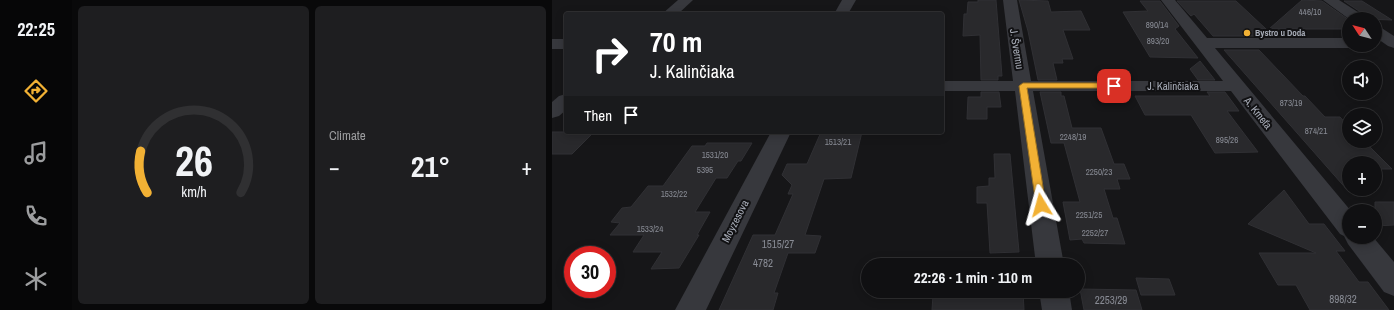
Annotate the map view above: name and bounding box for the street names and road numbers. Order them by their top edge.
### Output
street label: J. Švermu [1007,28,1027,70]
street label: J. Kalinčiaka [1147,79,1199,93]
street label: A. Kmeťa [1240,93,1275,132]
street label: Moyzesova [718,197,752,245]

